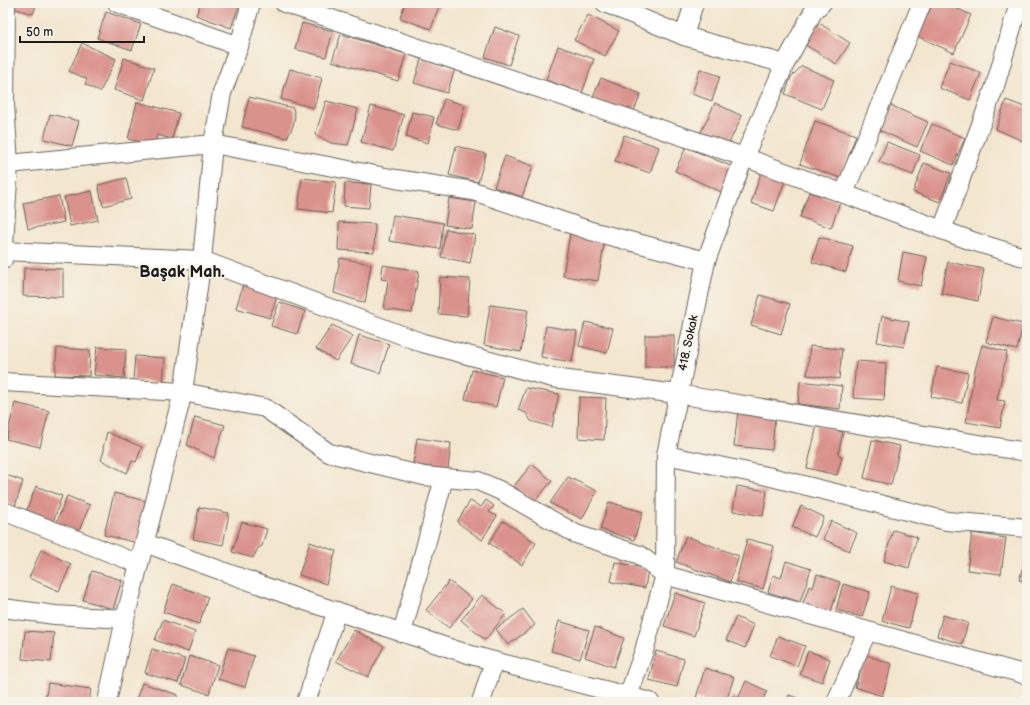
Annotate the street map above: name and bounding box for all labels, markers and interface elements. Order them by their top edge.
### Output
scale bar [20,18,144,44]
text: 50 m [26,25,53,40]
district label: Başak Mah. [139,263,225,282]
street label: 418. Sokak [675,314,702,372]

